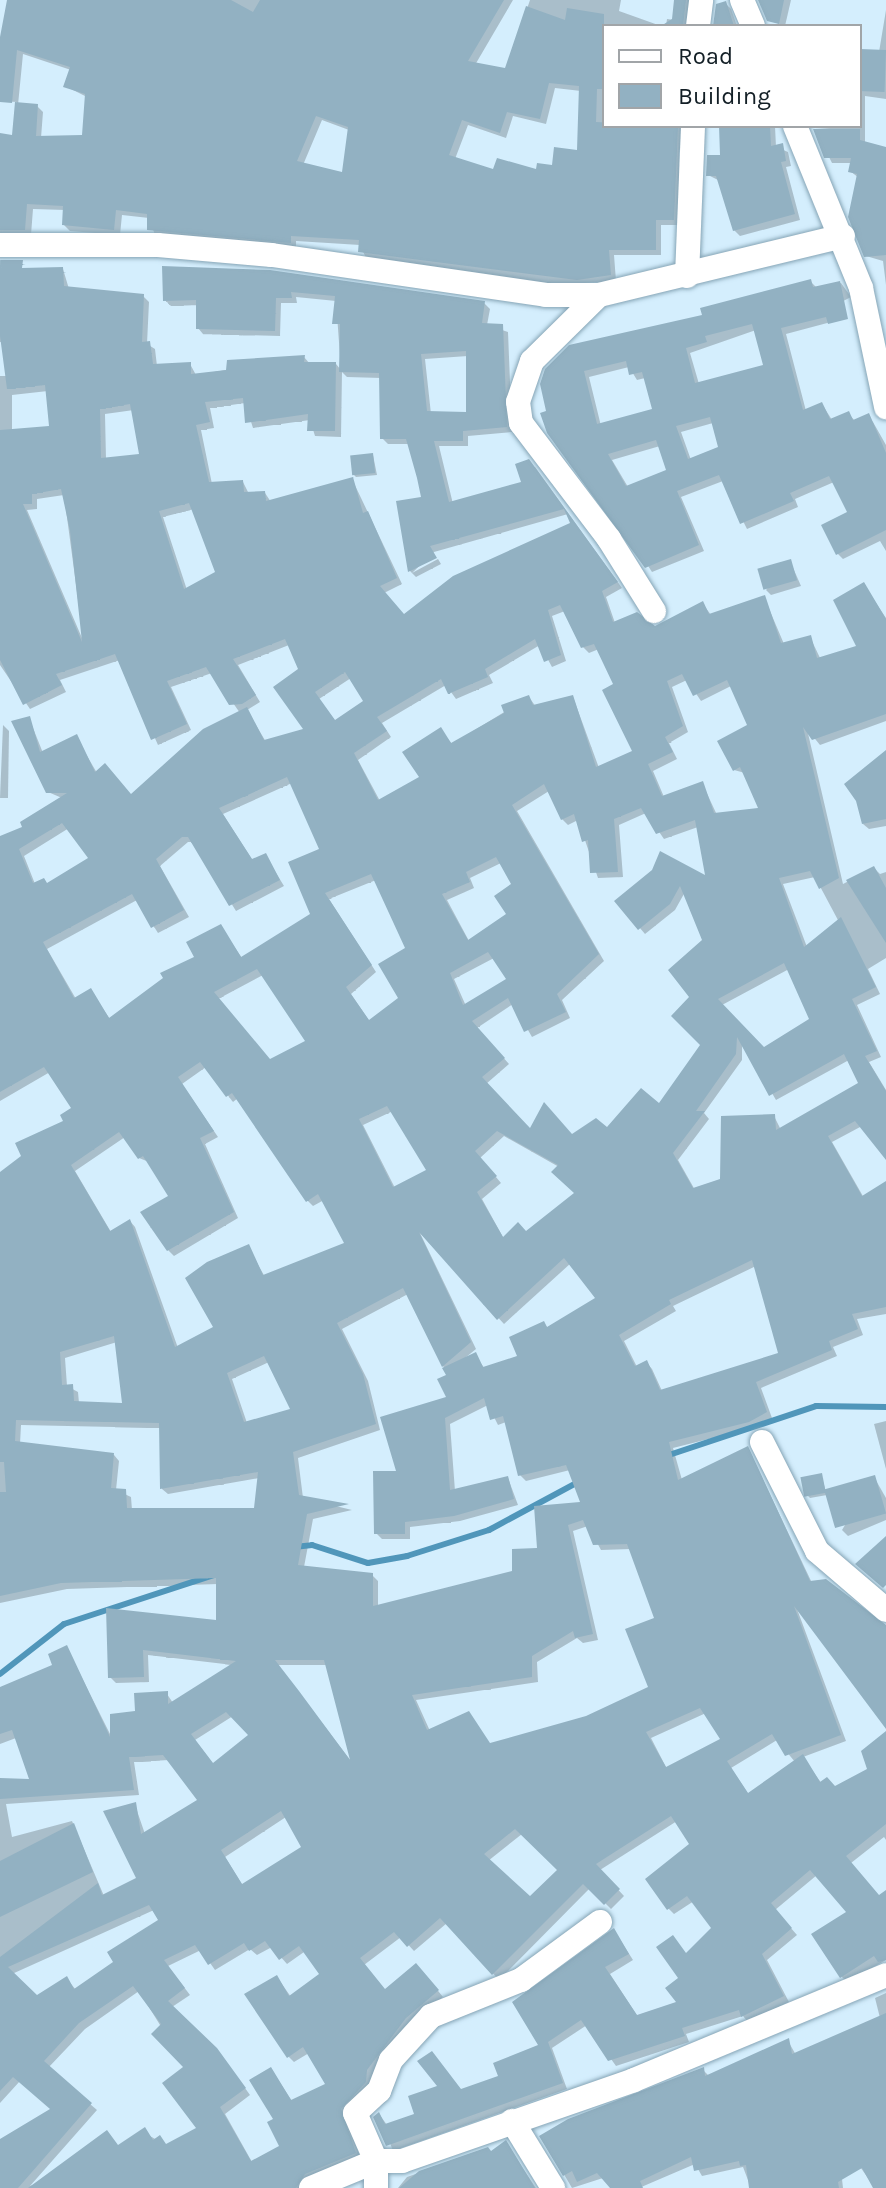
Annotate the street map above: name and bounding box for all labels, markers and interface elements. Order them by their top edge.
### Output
legend [602,24,862,128]
text: Road [678,42,733,70]
text: Building [678,82,771,110]

